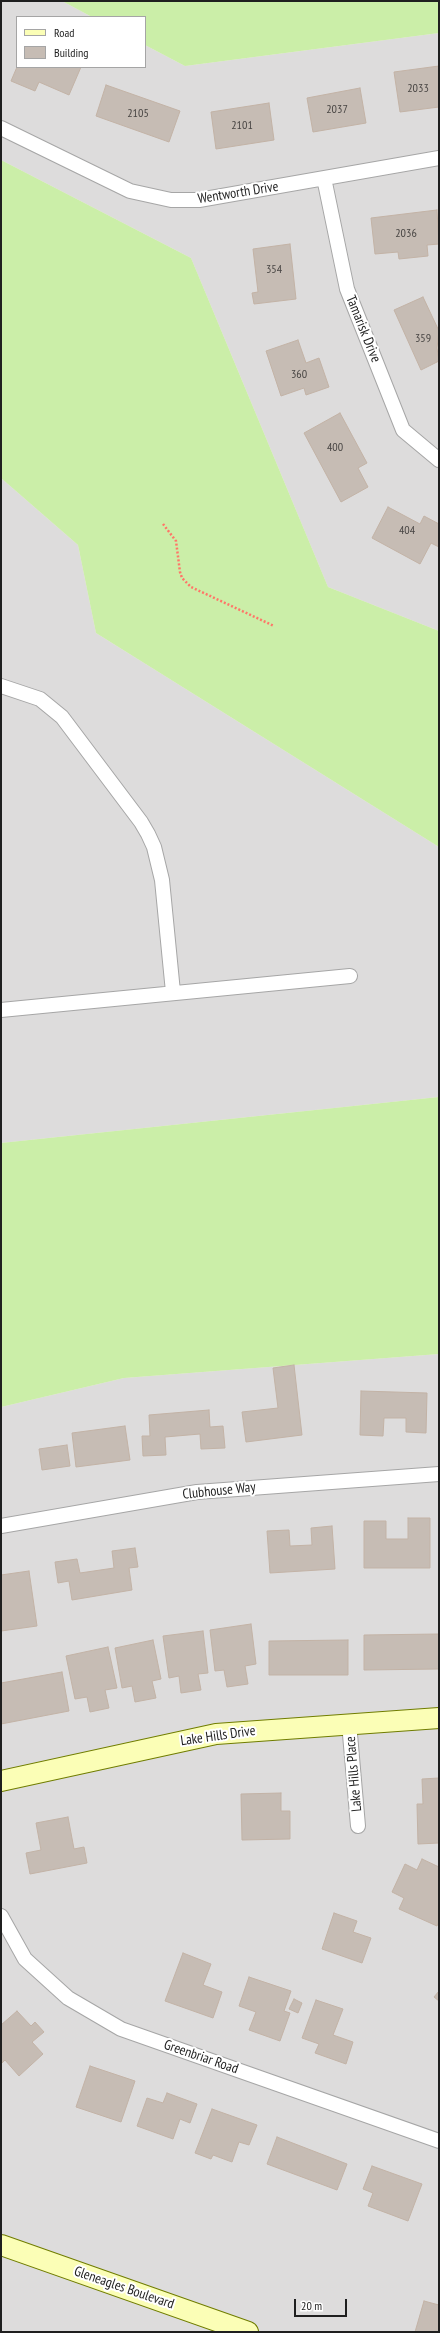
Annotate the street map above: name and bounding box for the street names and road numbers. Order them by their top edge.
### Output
street label: Wentworth Drive [196,178,280,208]
street label: Tamarisk Drive [342,293,384,365]
street label: Clubhouse Way [182,1479,256,1503]
street label: Lake Hills Drive [179,1722,257,1750]
street label: Lake Hills Place [342,1736,366,1812]
street label: Greenbriar Road [162,2036,240,2078]
street label: Gleneagles Boulevard [72,2263,176,2313]

